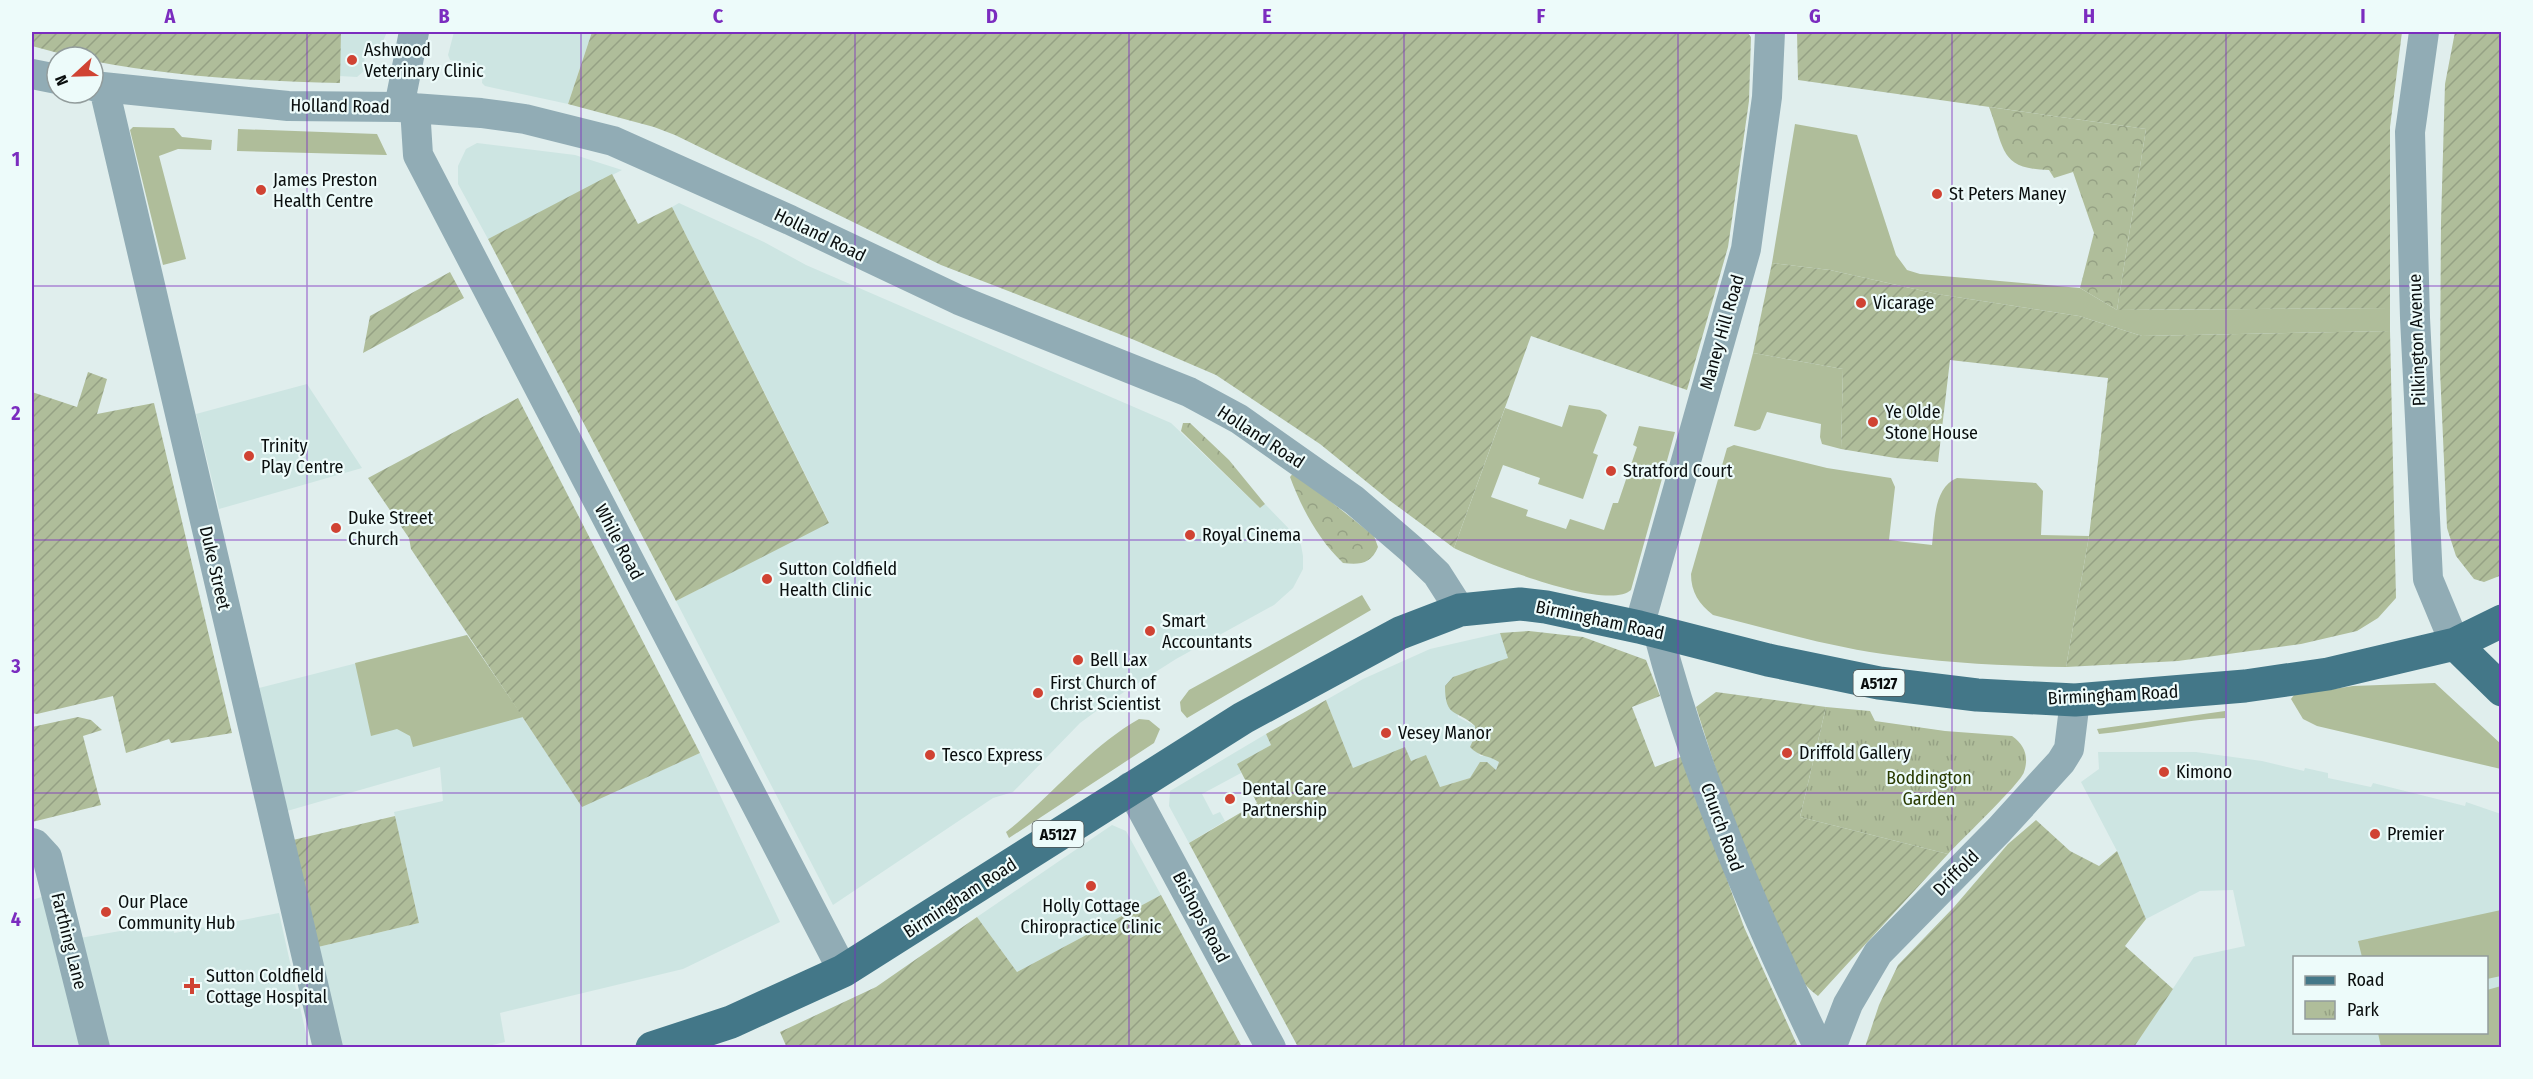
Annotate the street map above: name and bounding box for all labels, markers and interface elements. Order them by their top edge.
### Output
text: A [164,4,177,28]
text: B [438,4,450,28]
text: C [713,4,724,28]
text: D [986,4,998,28]
text: E [1262,4,1272,28]
text: F [1537,4,1546,28]
text: G [1809,4,1821,28]
text: H [2083,4,2095,28]
text: I [2360,4,2366,28]
place label: Ashwood Veterinary Clinic [364,39,484,82]
north arrow [45,45,105,105]
marker: Ashwood Veterinary Clinic [345,53,359,67]
text: N [51,72,72,88]
street label: Holland Road [290,94,390,118]
text: 1 [12,147,20,171]
place label: James Preston Health Centre [273,169,377,212]
marker: James Preston Health Centre [254,183,268,197]
place label: St Peters Maney [1949,183,2066,205]
marker: St Peters Maney [1930,187,1944,201]
street label: Holland Road [771,203,869,267]
street label: Maney Hill Road [1695,272,1749,392]
street label: Pilkington Avenue [2404,273,2430,407]
place label: Vicarage [1873,292,1935,314]
marker: Vicarage [1854,296,1868,310]
text: 2 [10,401,21,425]
street label: Holland Road [1213,401,1309,473]
place label: Ye Olde Stone House [1885,401,1978,444]
marker: Ye Olde Stone House [1866,415,1880,429]
place label: Trinity Play Centre [261,435,344,478]
marker: Trinity Play Centre [242,449,256,463]
place label: Stratford Court [1623,460,1733,482]
marker: Stratford Court [1604,464,1618,478]
street label: While Road [590,500,648,584]
place label: Duke Street Church [348,507,434,550]
marker: Duke Street Church [329,521,343,535]
street label: Duke Street [195,524,235,612]
place label: Royal Cinema [1202,524,1301,546]
marker: Royal Cinema [1183,528,1197,542]
place label: Sutton Coldfield Health Clinic [779,558,897,601]
marker: Sutton Coldfield Health Clinic [760,572,774,586]
street label: Birmingham Road [1534,596,1666,644]
place label: Smart Accountants [1162,610,1253,653]
marker: Smart Accountants [1143,624,1157,638]
place label: Bell Lax [1090,649,1147,671]
marker: Bell Lax [1071,653,1085,667]
text: 3 [10,654,21,678]
road number: A5127 [1854,670,1904,696]
place label: First Church of Christ Scientist [1050,672,1161,715]
street label: Birmingham Road [2047,681,2179,709]
marker: First Church of Christ Scientist [1031,686,1045,700]
place label: Vesey Manor [1398,722,1492,744]
marker: Vesey Manor [1379,726,1393,740]
place label: Driffold Gallery [1799,742,1911,764]
place label: Tesco Express [942,744,1043,766]
marker: Driffold Gallery [1780,746,1794,760]
marker: Tesco Express [923,748,937,762]
place label: Kimono [2176,761,2232,783]
marker: Kimono [2157,765,2171,779]
park label: Boddington Garden [1886,767,1972,810]
place label: Dental Care Partnership [1242,778,1327,821]
street label: Church Road [1696,780,1748,874]
marker: Dental Care Partnership [1223,792,1237,806]
road number: A5127 [1032,821,1084,847]
place label: Premier [2387,823,2445,845]
marker: Premier [2368,827,2382,841]
street label: Driffold [1928,845,1984,901]
street label: Birmingham Road [899,853,1021,943]
street label: Bishops Road [1168,868,1234,966]
marker: Holly Cottage Chiropractice Clinic [1084,879,1098,893]
street label: Farthing Lane [46,890,92,992]
place label: Our Place Community Hub [118,891,235,934]
place label: Holly Cottage Chiropractice Clinic [1021,895,1162,938]
marker: Our Place Community Hub [99,905,113,919]
text: 4 [11,907,21,931]
legend [2293,956,2488,1034]
place label: Sutton Coldfield Cottage Hospital [206,965,327,1008]
text: Road [2347,969,2384,991]
marker: Sutton Coldfield Cottage Hospital [183,977,201,995]
text: Park [2347,999,2380,1021]

